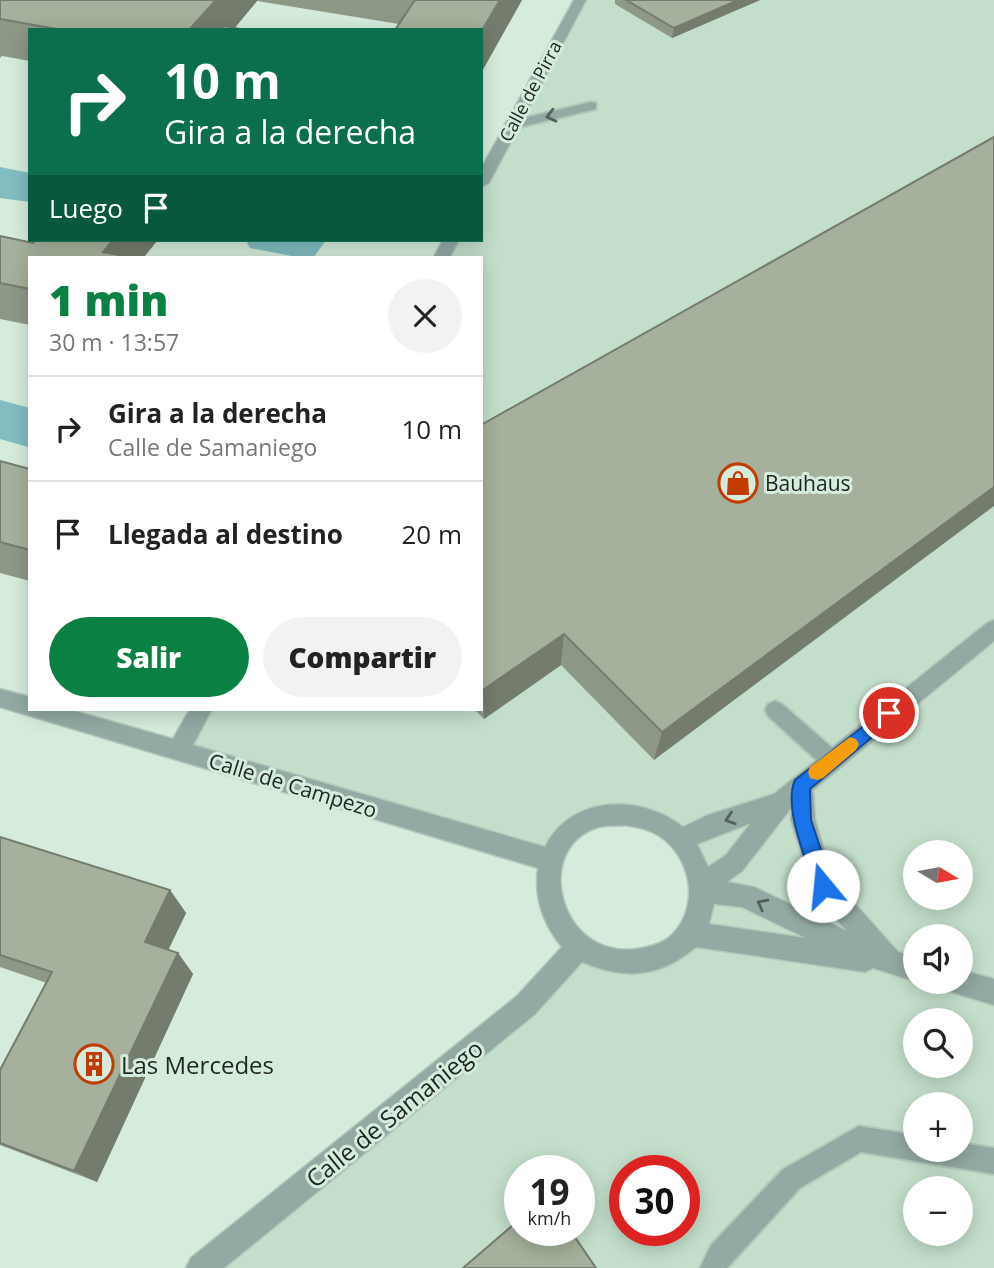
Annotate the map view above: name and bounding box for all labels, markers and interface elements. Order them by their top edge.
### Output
street label: Calle de Pirra [493,36,567,146]
text: 10 m [164,47,281,113]
icon: right [49,56,140,147]
one-way arrow [545,107,557,122]
text: Gira a la derecha [164,110,416,153]
icon: arrive [137,189,175,227]
text: Luego [49,190,123,226]
text: 1 min [49,271,168,328]
button: close [388,279,462,353]
text: 30 m · 13:57 [49,326,179,358]
text: Gira a la derecha [108,395,327,431]
icon: right [49,410,87,448]
text: 10 m [401,411,462,447]
text: Calle de Samaniego [108,431,317,463]
shop icon: Bauhaus [717,462,759,504]
place label: Bauhaus [765,469,851,497]
icon: arrive [49,515,87,553]
text: Llegada al destino [108,516,343,552]
text: 20 m [401,516,462,552]
button: Salir [49,617,249,697]
button: Compartir [263,617,462,697]
pin [859,683,919,743]
icon: arrive [870,694,908,732]
street label: Calle de Campezo [206,746,380,824]
one-way arrow [724,811,736,825]
north arrow [903,840,973,910]
map controls [903,840,973,1246]
position arrow [786,849,860,923]
one-way arrow [757,898,769,912]
button: sound [903,924,973,994]
button: search [903,1008,973,1078]
street label: Calle de Samaniego [299,1031,489,1195]
building icon: Las Mercedes [73,1043,115,1085]
place label: Las Mercedes [121,1048,274,1081]
button: + [903,1092,973,1162]
speed limit sign: 30 [609,1155,700,1246]
text: 19 [529,1168,570,1215]
button: − [903,1176,973,1246]
text: km/h [528,1206,571,1230]

